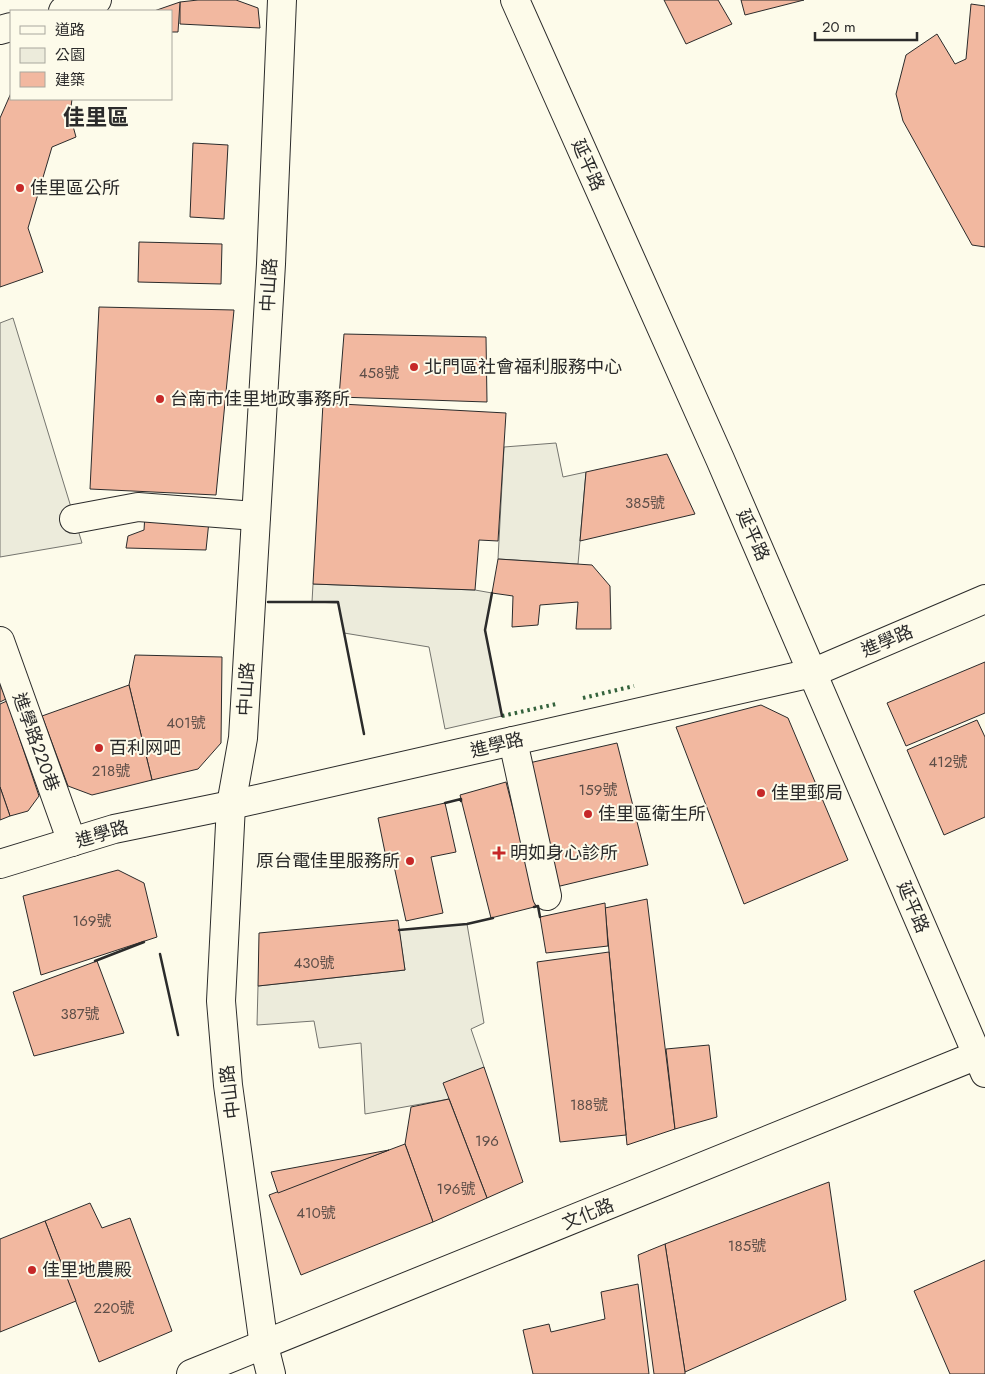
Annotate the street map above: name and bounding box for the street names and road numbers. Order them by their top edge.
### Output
street label: 延平路 [565,135,611,195]
street label: 中山路 [255,257,283,313]
street label: 延平路 [730,505,776,565]
street label: 進學路 [857,618,917,664]
street label: 中山路 [232,661,260,717]
street label: 進學路220巷 [6,689,66,795]
street label: 進學路 [468,726,526,764]
street label: 進學路 [72,814,132,854]
street label: 延平路 [890,877,936,937]
street label: 中山路 [214,1064,246,1120]
street label: 文化路 [558,1192,618,1236]

